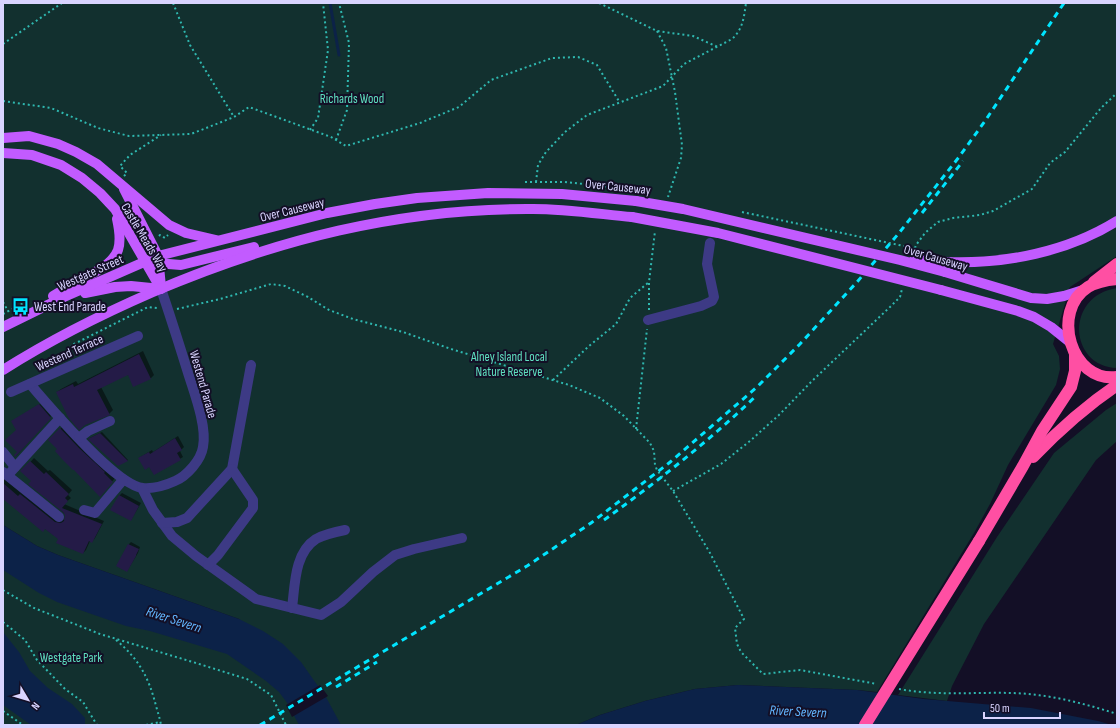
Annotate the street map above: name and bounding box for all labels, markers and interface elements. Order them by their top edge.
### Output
park label: Richards Wood [320,91,384,107]
street label: Over Causeway [584,176,651,198]
street label: Over Causeway [258,194,326,226]
street label: Castle Meads Way [117,200,171,275]
street label: Over Causeway [902,241,970,275]
street label: Westgate Street [55,251,126,295]
bus stop icon: West End Parade [11,296,31,316]
place label: West End Parade [34,299,106,315]
street label: Westend Terrace [33,331,106,375]
street label: Westend Parade [186,349,220,420]
park label: Alney Island Local Nature Reserve [470,349,547,380]
water label: River Severn [144,603,204,636]
park label: Westgate Park [40,650,102,666]
north arrow [8,680,48,720]
scale bar [984,694,1060,720]
text: N [28,700,42,712]
text: 50 m [990,701,1010,716]
water label: River Severn [769,702,827,721]

